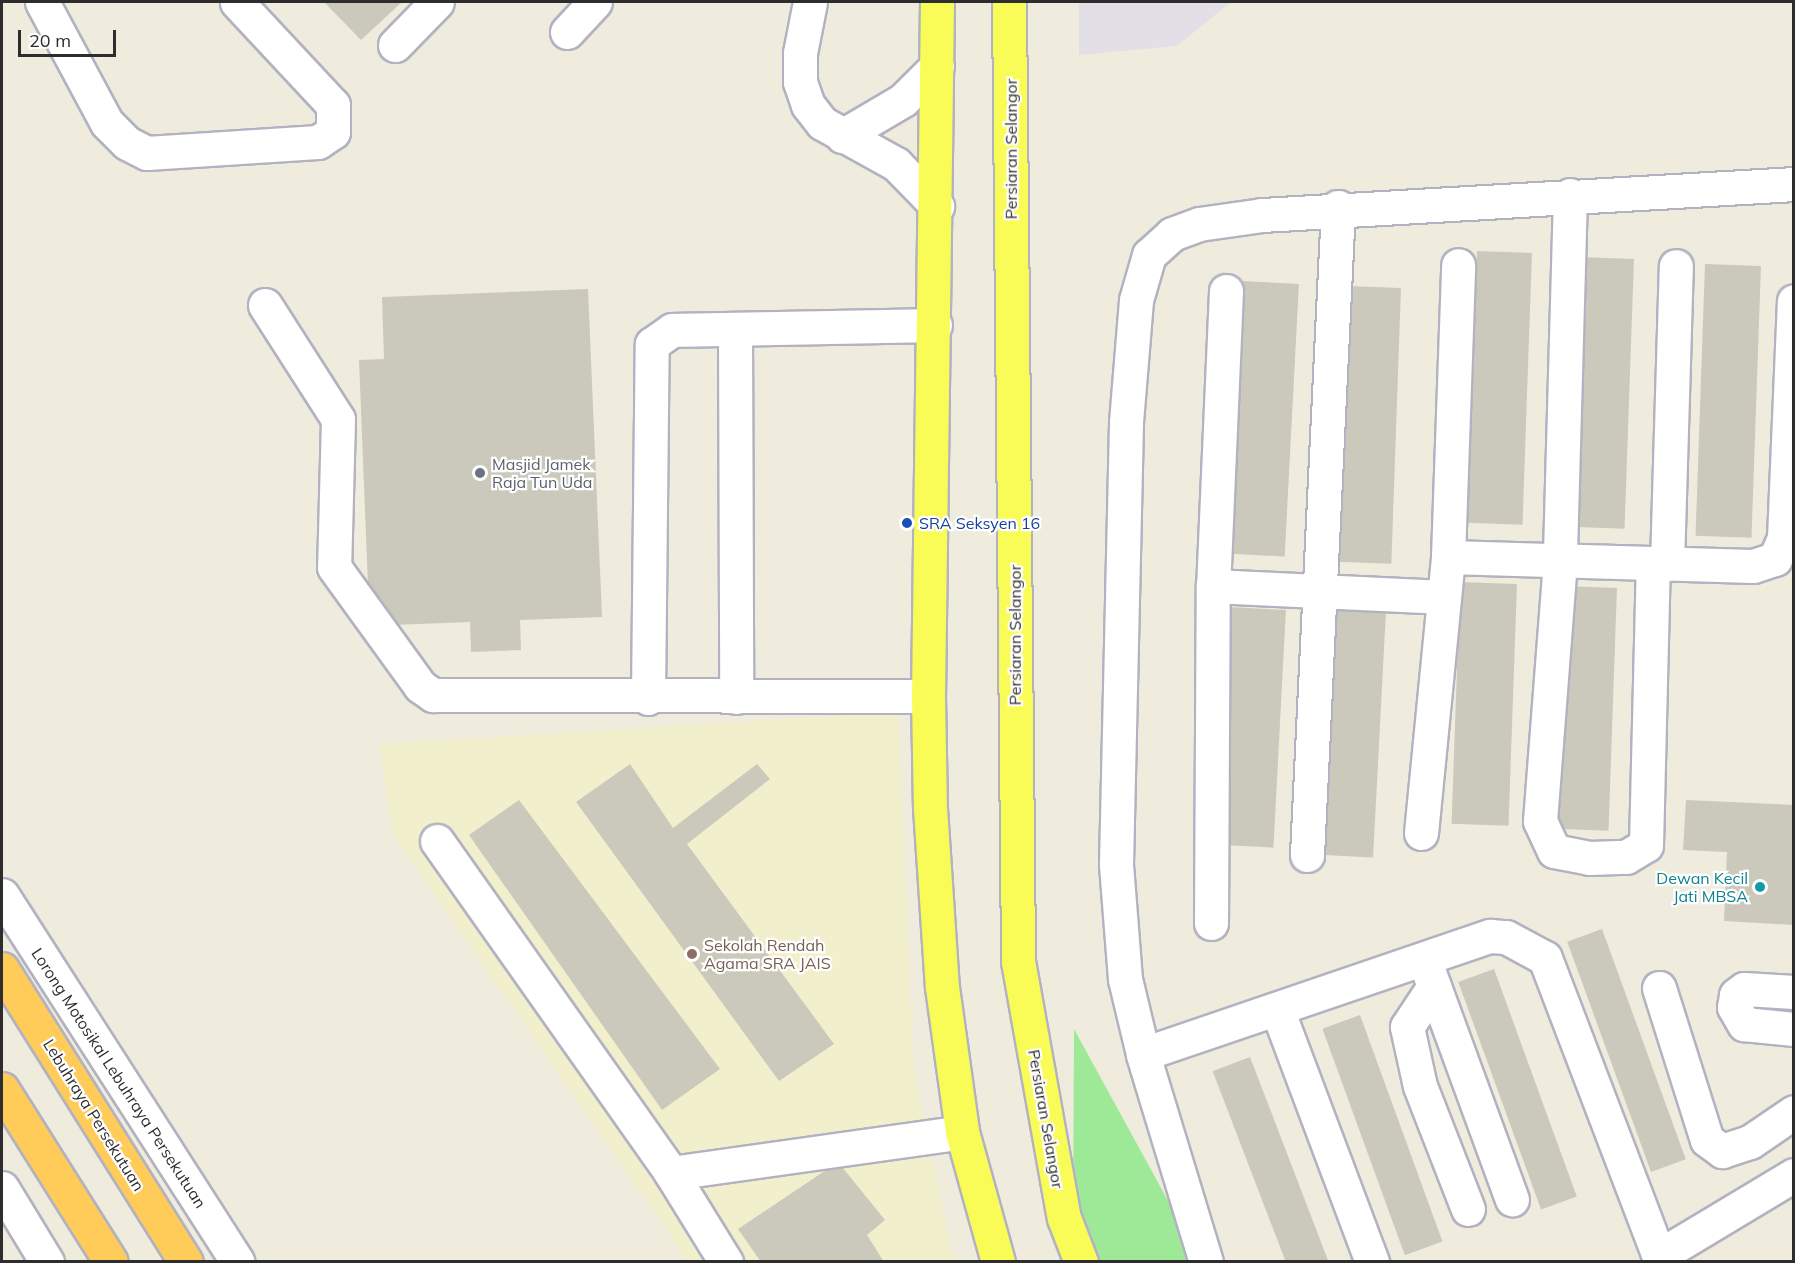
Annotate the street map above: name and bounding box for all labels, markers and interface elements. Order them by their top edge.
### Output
scale bar [21,18,118,56]
text: 20 m [29,29,71,52]
street label: Persiaran Selangor [1001,79,1021,219]
place label: Masjid Jamek Raja Tun Uda [492,454,592,492]
marker: Masjid Jamek Raja Tun Uda [473,466,487,480]
place label: SRA Seksyen 16 [919,513,1040,533]
marker: SRA Seksyen 16 [900,516,914,530]
street label: Persiaran Selangor [1005,565,1025,705]
place label: Dewan Kecil Jati MBSA [1656,868,1748,906]
marker: Dewan Kecil Jati MBSA [1753,880,1767,894]
place label: Sekolah Rendah Agama SRA JAIS [704,935,831,973]
street label: Lorong Motosikal Lebuhraya Persekutuan [28,944,210,1212]
marker: Sekolah Rendah Agama SRA JAIS [685,947,699,961]
street label: Lebuhraya Persekutuan [39,1036,149,1194]
street label: Persiaran Selangor [1024,1048,1068,1190]

